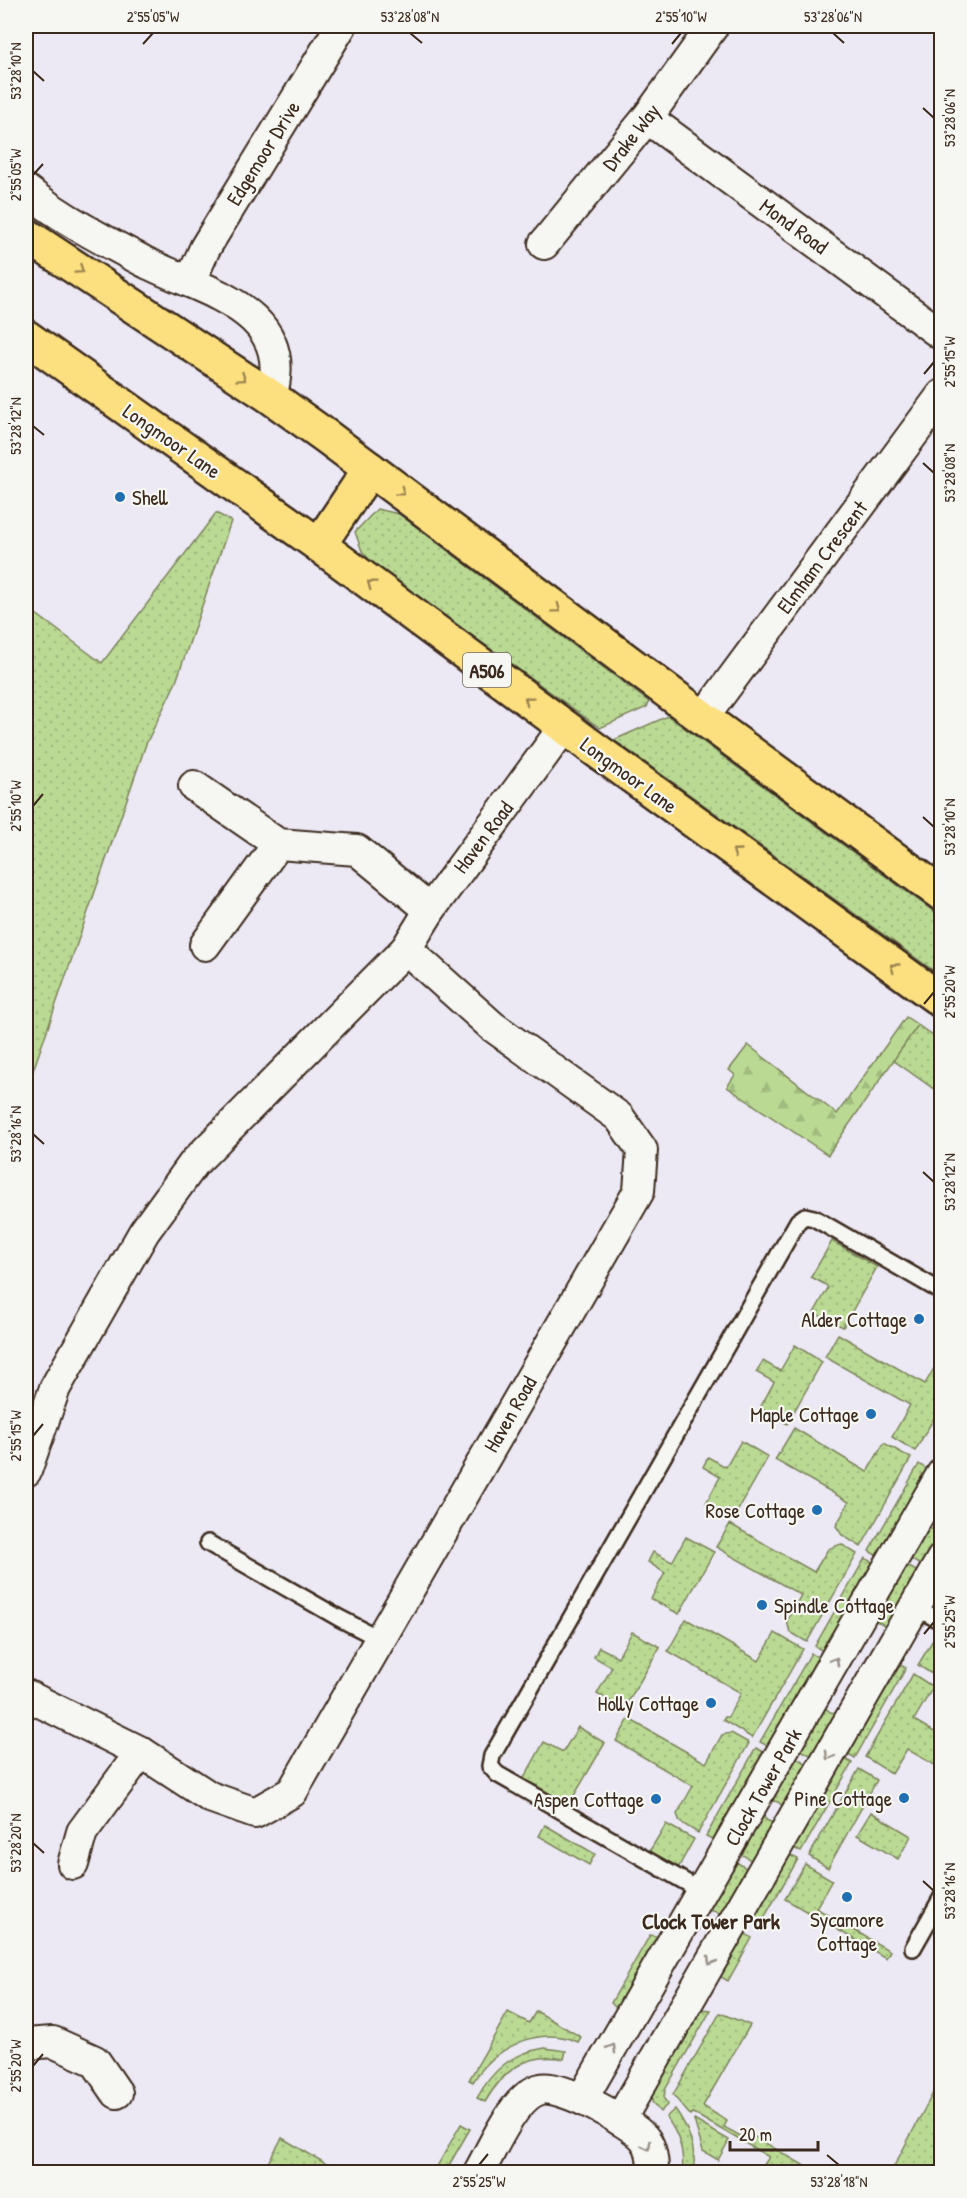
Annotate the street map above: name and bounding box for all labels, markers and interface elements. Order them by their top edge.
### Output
text: 2°55'05"W [127,6,180,27]
text: 53°28'08"N [381,6,439,27]
text: 2°55'10"W [655,6,708,27]
text: 53°28'06"N [804,6,862,27]
text: 53°28'10"N [5,42,26,100]
text: 53°28'06"N [939,89,960,147]
street label: Edgemoor Drive [219,95,307,211]
street label: Drake Way [595,97,667,177]
text: 2°55'05"W [5,148,26,201]
street label: Mond Road [754,191,834,261]
one-way arrow [73,263,84,274]
text: 2°55'15"W [939,336,960,388]
one-way arrow [236,371,247,382]
text: 53°28'12"N [5,397,26,455]
street label: Longmoor Lane [117,397,227,485]
text: 53°28'08"N [939,444,960,502]
place label: Shell [132,483,169,512]
one-way arrow [394,485,405,496]
marker: Shell [113,490,127,504]
street label: Elmham Crescent [770,494,875,619]
one-way arrow [367,580,378,591]
one-way arrow [550,601,561,612]
road number: A506 [463,653,511,687]
one-way arrow [523,696,534,707]
street label: Longmoor Lane [575,730,683,820]
text: 2°55'10"W [5,779,26,832]
street label: Haven Road [446,795,520,879]
text: 53°28'10"N [939,798,960,856]
one-way arrow [732,849,743,860]
one-way arrow [890,963,901,974]
text: 2°55'20"W [939,965,960,1019]
text: 53°28'16"N [5,1106,26,1162]
text: 53°28'12"N [939,1153,960,1211]
place label: Alder Cottage [801,1305,907,1334]
marker: Alder Cottage [912,1312,926,1326]
street label: Haven Road [477,1371,543,1457]
place label: Maple Cottage [750,1400,859,1429]
marker: Maple Cottage [864,1407,878,1421]
text: 2°55'15"W [5,1410,26,1462]
place label: Rose Cottage [705,1496,805,1525]
marker: Rose Cottage [810,1503,824,1517]
place label: Spindle Cottage [774,1591,894,1620]
text: 2°55'25"W [939,1595,960,1648]
marker: Spindle Cottage [755,1598,769,1612]
one-way arrow [828,1657,839,1667]
place label: Holly Cottage [598,1689,699,1718]
marker: Holly Cottage [704,1696,718,1710]
street label: Clock Tower Park [718,1722,809,1851]
one-way arrow [825,1749,836,1760]
place label: Pine Cottage [794,1784,892,1813]
place label: Aspen Cottage [534,1785,644,1814]
marker: Pine Cottage [897,1791,911,1805]
marker: Aspen Cottage [649,1792,663,1806]
text: 53°28'20"N [5,1814,26,1872]
text: 53°28'16"N [939,1863,960,1919]
marker: Sycamore Cottage [840,1890,854,1904]
place label: Sycamore Cottage [810,1905,884,1958]
district label: Clock Tower Park [642,1906,781,1936]
one-way arrow [707,1955,718,1965]
text: 2°55'20"W [5,2039,26,2093]
one-way arrow [604,2044,616,2054]
scale bar [730,2114,818,2152]
text: 20 m [739,2122,772,2147]
one-way arrow [640,2140,651,2150]
text: 2°55'25"W [453,2171,506,2192]
text: 53°28'18"N [811,2171,868,2192]

